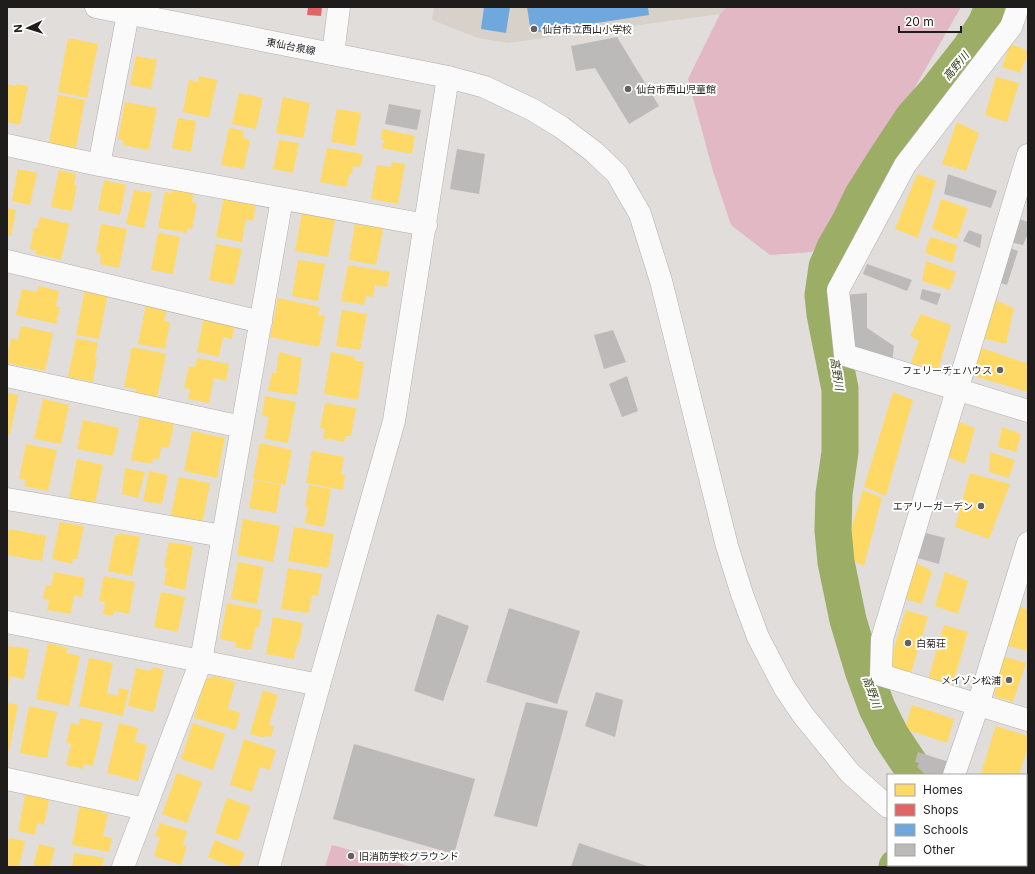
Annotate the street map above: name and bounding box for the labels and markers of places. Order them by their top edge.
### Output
place label: 仙台市立西山小学校 [542,23,632,35]
marker: 仙台市立西山小学校 [529,24,539,34]
place label: 仙台市西山児童館 [636,83,716,95]
marker: 仙台市西山児童館 [623,84,633,94]
place label: フェリーチェハウス [902,364,992,376]
marker: フェリーチェハウス [995,365,1005,375]
place label: エアリーガーデン [893,500,973,512]
marker: エアリーガーデン [976,501,986,511]
place label: 白菊荘 [916,637,946,649]
marker: 白菊荘 [903,638,913,648]
place label: メイゾン松浦 [941,674,1001,686]
marker: メイゾン松浦 [1004,675,1014,685]
place label: 旧消防学校グラウンド [359,850,459,862]
marker: 旧消防学校グラウンド [346,851,356,861]

